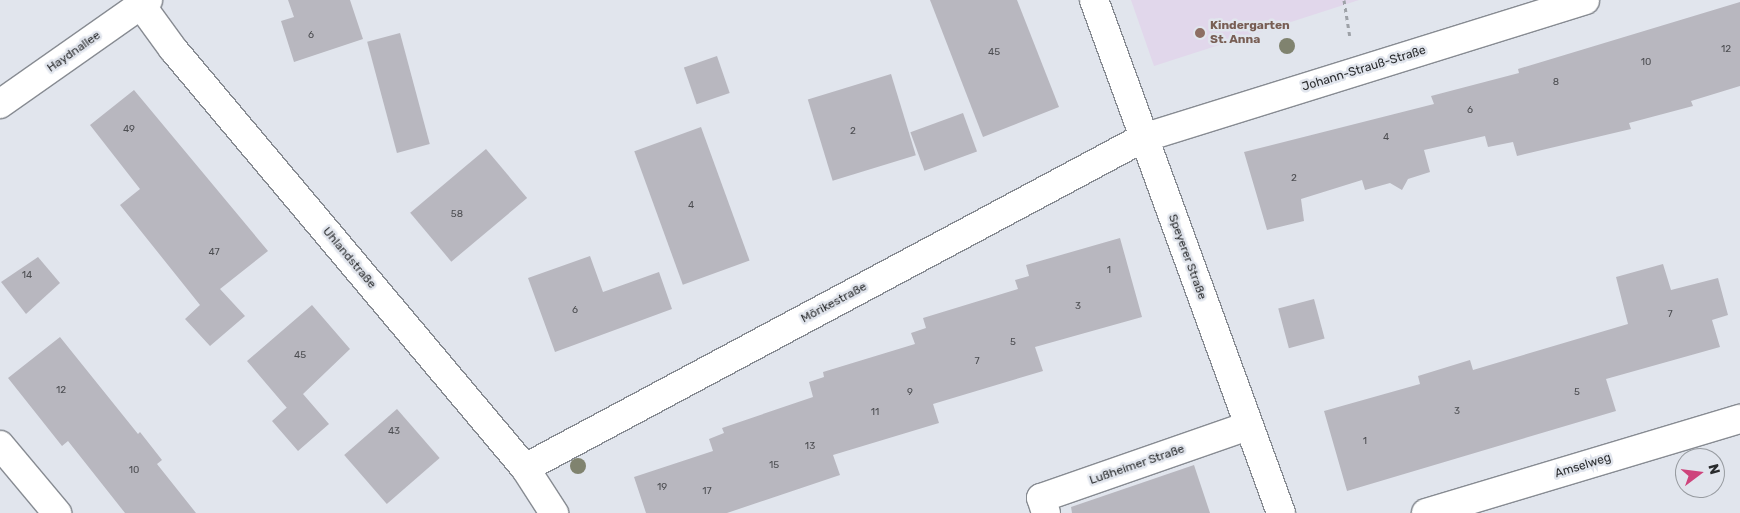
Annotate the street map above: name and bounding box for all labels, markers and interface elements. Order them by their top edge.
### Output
place label: Kindergarten St. Anna [1210,19,1290,47]
marker: Kindergarten St. Anna [1194,27,1206,39]
street label: Haydnallee [45,28,103,76]
house number: 6 [308,30,314,42]
street label: Johann-Strauß-Straße [1300,43,1428,95]
house number: 12 [1721,44,1731,56]
house number: 45 [988,47,1000,59]
house number: 10 [1641,57,1651,69]
house number: 8 [1553,77,1559,89]
house number: 6 [1467,105,1473,117]
house number: 49 [123,124,135,136]
house number: 2 [850,126,856,138]
house number: 4 [1383,132,1389,144]
house number: 2 [1291,173,1297,185]
house number: 4 [688,200,694,212]
house number: 58 [451,209,463,221]
street label: Speyerer Straße [1165,212,1209,302]
street label: Uhlandstraße [319,225,379,291]
house number: 47 [208,247,220,259]
house number: 1 [1107,265,1111,277]
house number: 14 [22,270,32,282]
street label: Mörikestraße [799,280,869,326]
house number: 3 [1075,301,1081,313]
house number: 6 [572,305,578,317]
house number: 7 [1667,309,1673,321]
house number: 5 [1010,337,1016,349]
house number: 45 [294,350,306,362]
house number: 7 [974,356,980,368]
house number: 12 [56,385,66,397]
house number: 9 [907,387,913,399]
house number: 5 [1574,387,1580,399]
house number: 3 [1454,406,1460,418]
house number: 11 [871,407,879,419]
house number: 43 [388,426,400,438]
house number: 1 [1363,436,1367,448]
house number: 13 [805,441,815,453]
street label: Lußheimer Straße [1088,442,1186,488]
north arrow [1675,448,1725,498]
street label: Amselweg [1553,451,1613,481]
house number: 15 [769,460,779,472]
text: N [1704,462,1724,476]
house number: 10 [129,465,139,477]
house number: 19 [657,482,667,494]
house number: 17 [702,486,712,498]

